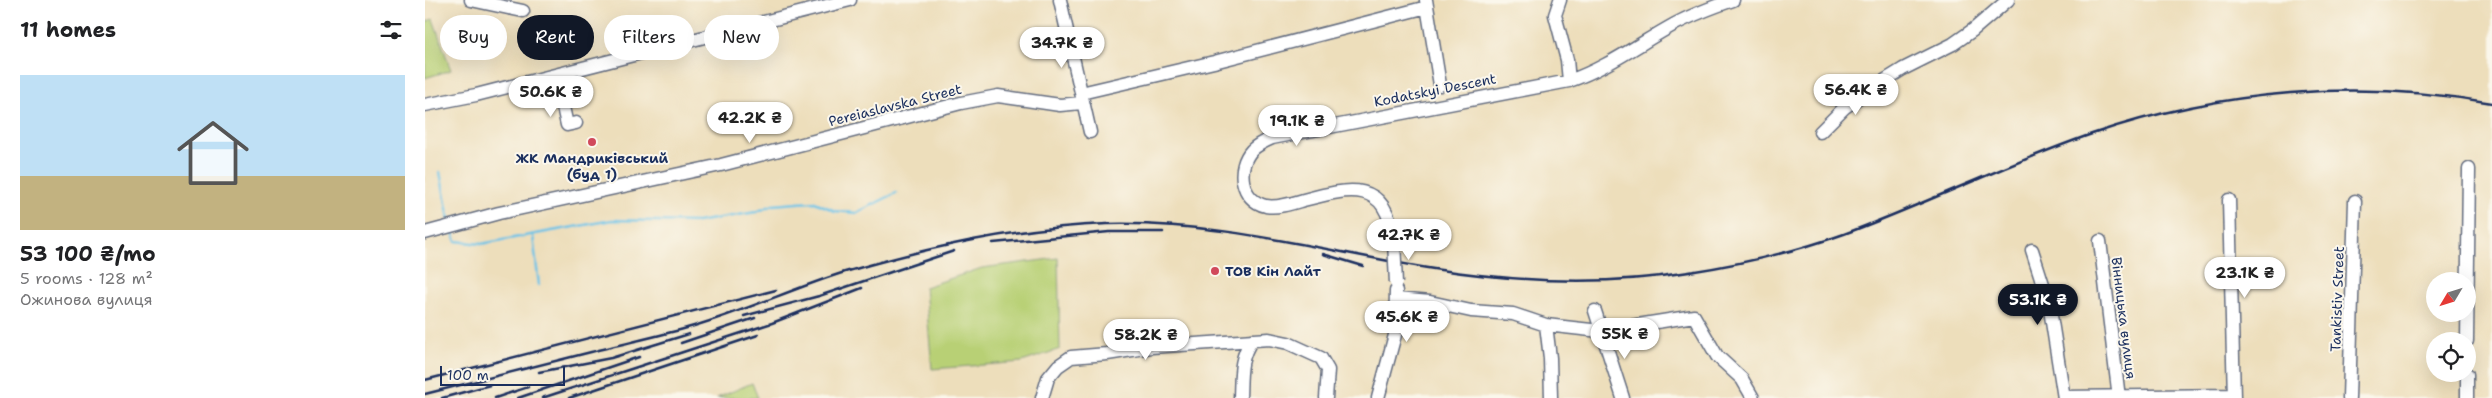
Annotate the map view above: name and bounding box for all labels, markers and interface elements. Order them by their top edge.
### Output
chip: Buy [440,15,507,60]
chip: Rent [517,15,594,60]
chip: Filters [604,15,694,60]
chip: New [704,15,779,60]
text: 11 homes [20,16,116,44]
icon: filters [377,16,405,44]
pin: 34.7K ₴ [1016,27,1108,69]
text: 34.7K ₴ [1031,32,1093,53]
street label: Kodatskyi Descent [1372,69,1498,111]
pin: 56.4K ₴ [1810,74,1902,116]
pin: 50.6K ₴ [505,76,597,118]
text: 56.4K ₴ [1825,79,1887,100]
street label: Pereiaslavska Street [827,80,963,130]
text: 50.6K ₴ [519,81,583,102]
pin: 42.2K ₴ [704,102,796,144]
pin: 19.1K ₴ [1251,104,1343,147]
text: 42.2K ₴ [718,107,782,128]
icon: home [168,108,258,198]
text: 19.1K ₴ [1269,110,1325,131]
marker: ЖК Мандриківський (буд 1) [586,136,598,148]
place label: ЖК Мандриківський (буд 1) [516,149,669,183]
pin: 42.7K ₴ [1363,218,1455,261]
text: 42.7K ₴ [1378,224,1440,245]
text: 53 100 ₴/mo [20,240,156,268]
street label: Tankistiv Street [2326,246,2348,352]
street label: Вінницька вулиця [2108,256,2140,380]
pin: 23.1K ₴ [2199,256,2291,299]
place label: ТОВ Кін Лайт [1225,262,1321,280]
text: 23.1K ₴ [2215,262,2275,283]
marker: ТОВ Кін Лайт [1209,265,1221,277]
text: 5 rooms · 128 m² [20,268,153,289]
north arrow [2426,272,2476,322]
map controls [2426,272,2476,382]
pin: 53.1K ₴ [1992,284,2084,326]
text: Ожинова вулиця [20,289,152,310]
text: 53.1K ₴ [2009,289,2067,310]
pin: 45.6K ₴ [1361,300,1453,343]
text: 45.6K ₴ [1376,306,1438,327]
pin: 58.2K ₴ [1100,318,1192,361]
pin: 55K ₴ [1590,318,1660,360]
text: 55K ₴ [1601,323,1649,344]
text: 58.2K ₴ [1114,324,1178,345]
button: locate [2426,332,2476,382]
scale bar [440,363,565,386]
text: 100 m [447,366,489,384]

